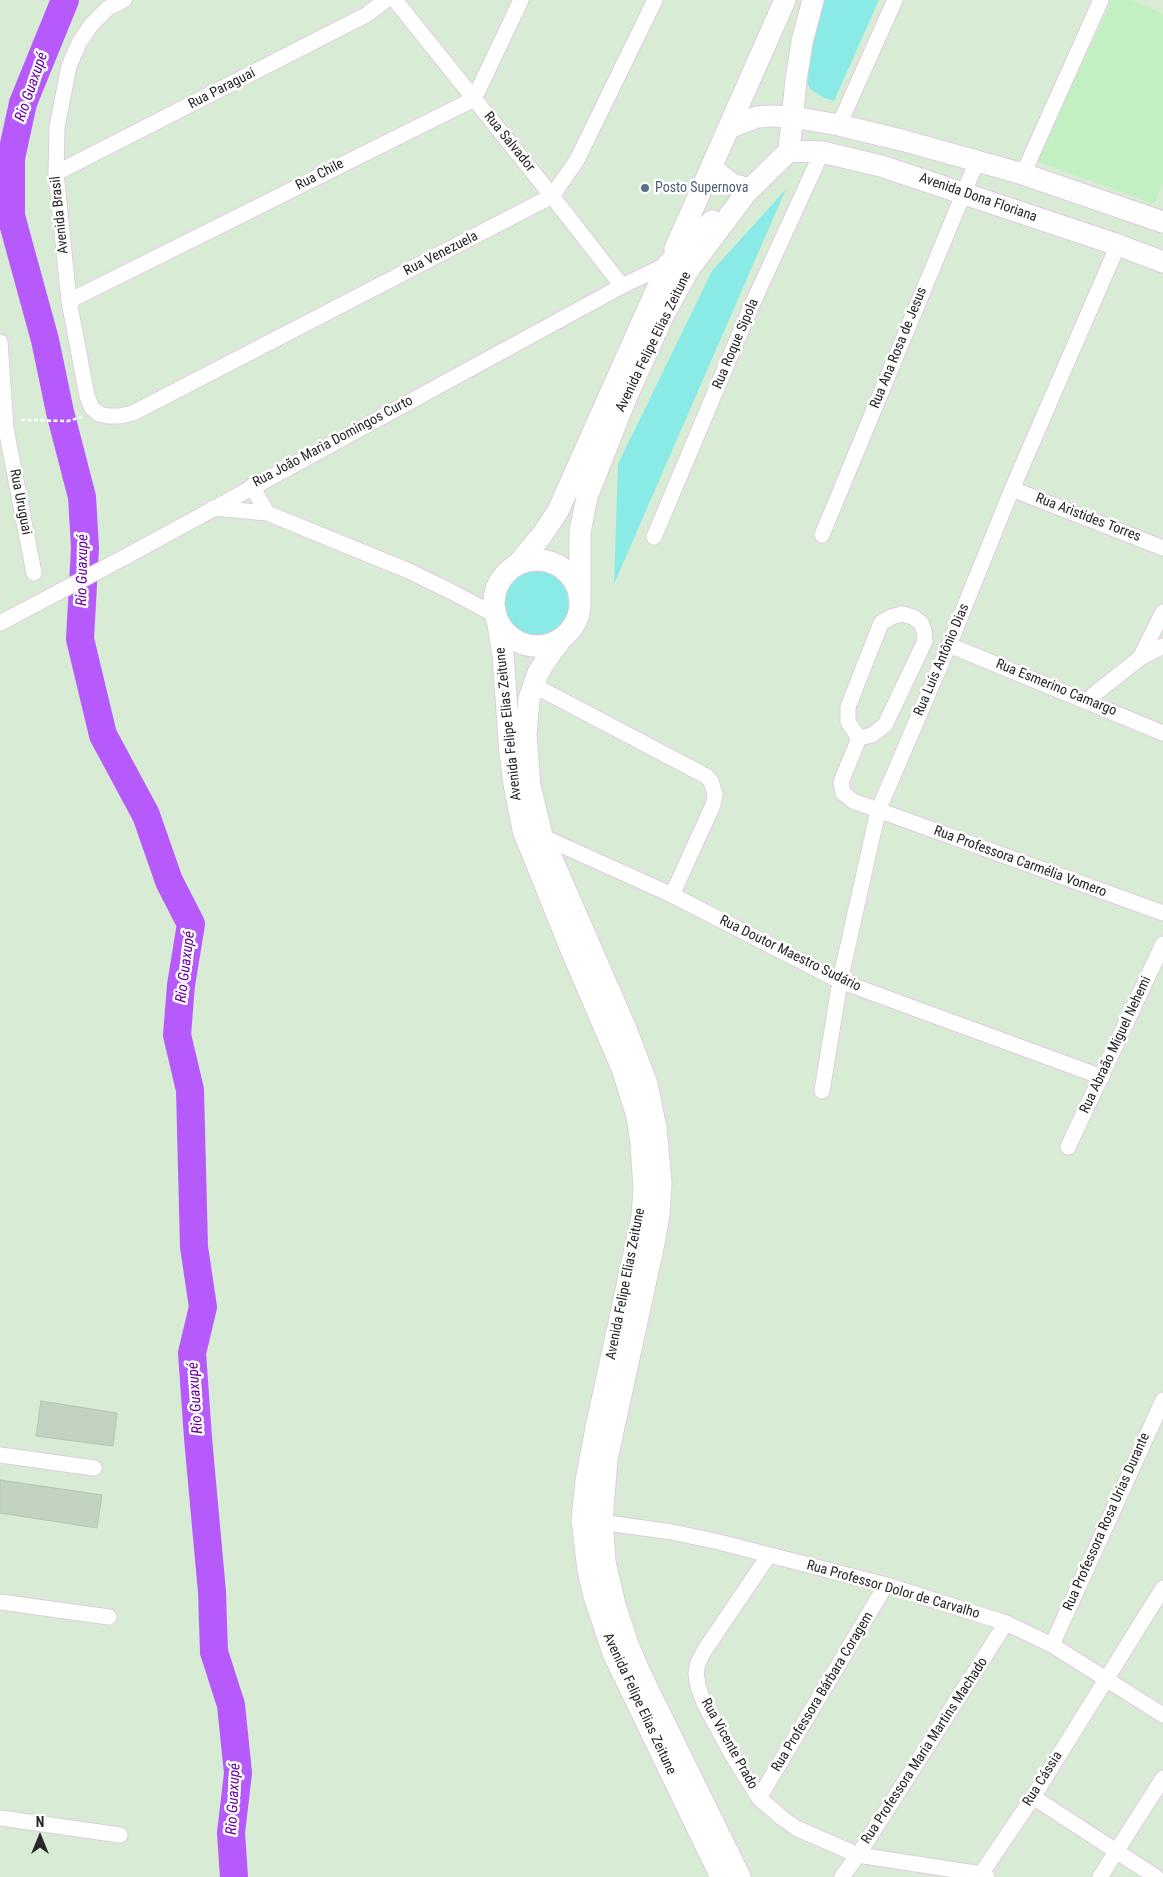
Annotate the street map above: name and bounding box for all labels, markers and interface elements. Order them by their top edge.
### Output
water label: Rio Guaxupé [12,50,52,124]
street label: Rua Paraguai [186,65,258,113]
street label: Rua Salvador [480,109,538,175]
street label: Rua Chile [293,156,347,194]
street label: Avenida Dona Floriana [917,170,1039,226]
street label: Avenida Brasil [48,175,72,255]
place label: Posto Supernova [655,180,748,196]
marker: Posto Supernova [639,182,651,194]
street label: Rua Venezuela [401,228,481,280]
street label: Avenida Felipe Elias Zeitune [613,269,695,415]
street label: Rua Ana Rosa de Jesus [867,285,931,411]
street label: Rua Roque Sipola [709,296,763,392]
street label: Rua João Maria Domingos Curto [250,393,416,491]
street label: Rua Uruguai [5,468,35,536]
street label: Rua Aristides Torres [1033,490,1143,546]
water label: Rio Guaxupé [73,534,93,606]
street label: Rua Luís Antônio Dias [911,601,973,719]
street label: Avenida Felipe Elias Zeitune [493,646,525,802]
street label: Rua Esmerino Camargo [993,656,1119,720]
street label: Rua Professora Carmélia Vomero [931,823,1109,901]
street label: Rua Doutor Maestro Sudário [717,912,863,996]
water label: Rio Guaxupé [173,930,199,1004]
street label: Rua Abraão Miguel Nehemi [1077,974,1155,1116]
street label: Avenida Felipe Elias Zeitune [603,1207,649,1361]
water label: Rio Guaxupé [185,1362,207,1434]
street label: Rua Professora Rosa Urias Durante [1060,1430,1154,1614]
street label: Rua Professor Dolor de Carvalho [805,1557,981,1623]
street label: Rua Professora Bárbara Coragem [769,1609,877,1775]
street label: Avenida Felipe Elias Zeitune [599,1631,679,1777]
street label: Rua Professora Maria Martins Machado [858,1655,992,1847]
street label: Rua Vicente Prado [697,1696,761,1792]
street label: Rua Cássia [1020,1748,1066,1810]
water label: Rio Guaxupé [223,1763,245,1835]
north arrow [15,1812,65,1862]
text: N [36,1814,44,1830]

